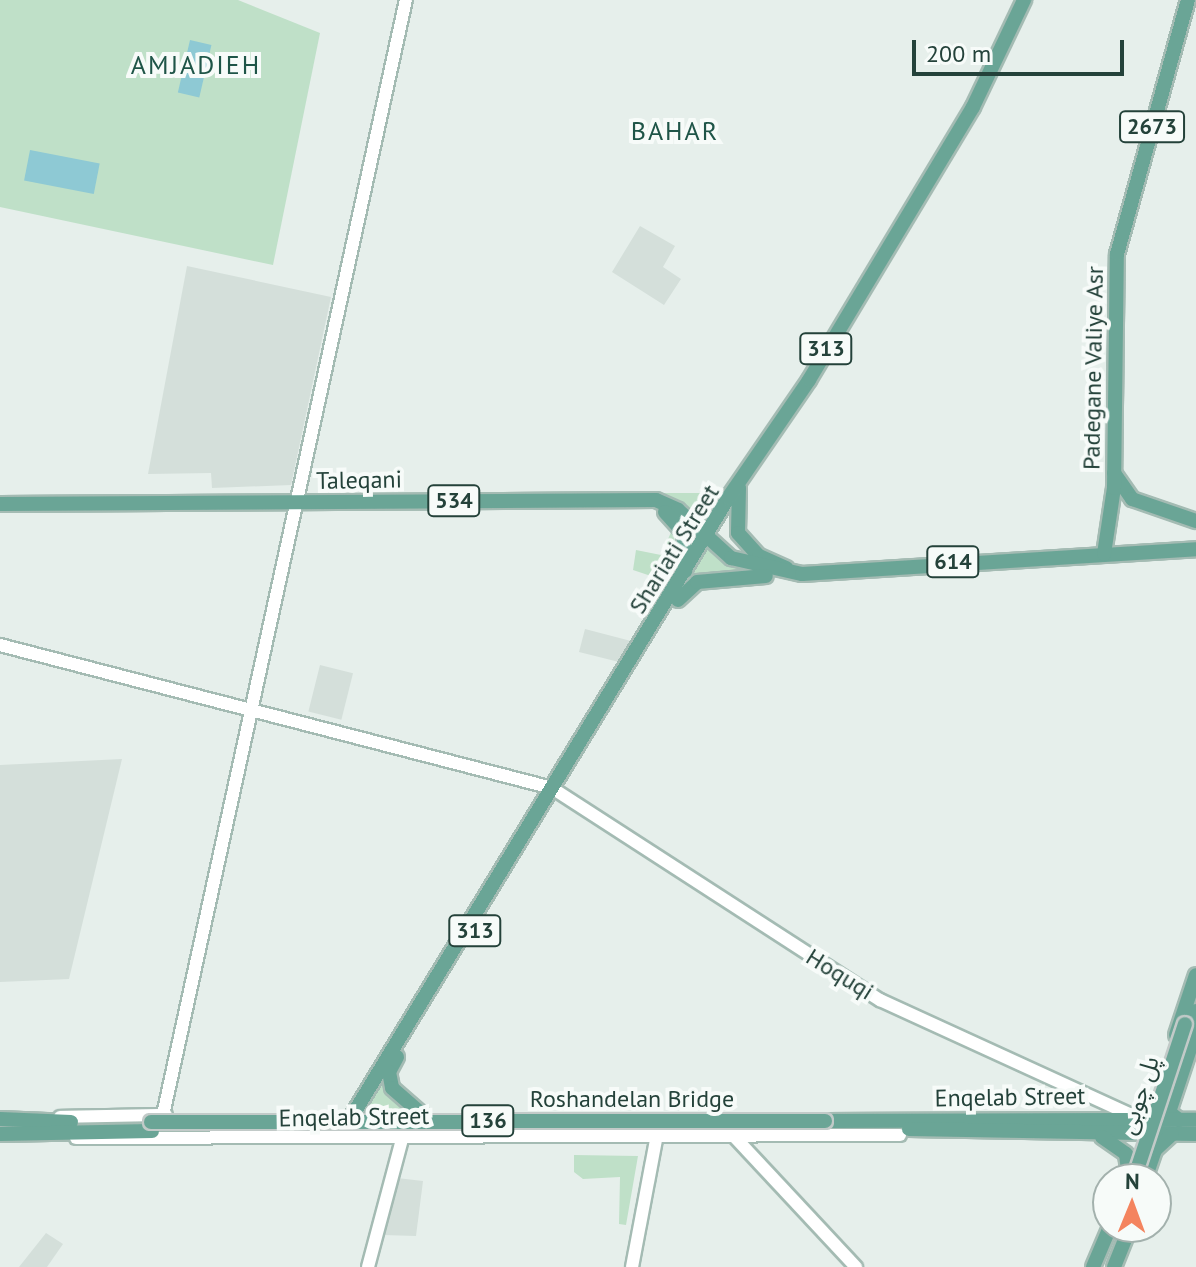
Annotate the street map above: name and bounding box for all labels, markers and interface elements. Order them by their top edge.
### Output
scale bar [916,24,1128,74]
text: 200 m [926,38,991,69]
district label: AMJADIEH [131,49,261,81]
road number: 2673 [1118,109,1186,145]
district label: BAHAR [631,115,719,147]
street label: Padegane Valiye Asr [1077,265,1109,471]
road number: 313 [798,331,854,367]
street label: Taleqani [316,465,402,495]
street label: Shariati Street [623,479,725,619]
road number: 534 [426,483,482,519]
road number: 614 [925,544,981,580]
road number: 313 [447,913,503,949]
street label: Hoquqi [801,942,879,1006]
street label: پل چوبی [1113,1052,1165,1138]
street label: Enqelab Street [934,1081,1086,1113]
street label: Roshandelan Bridge [530,1085,734,1113]
street label: Enqelab Street [278,1101,430,1133]
road number: 136 [460,1103,516,1139]
north arrow [1092,1163,1172,1243]
text: N [1125,1167,1140,1195]

